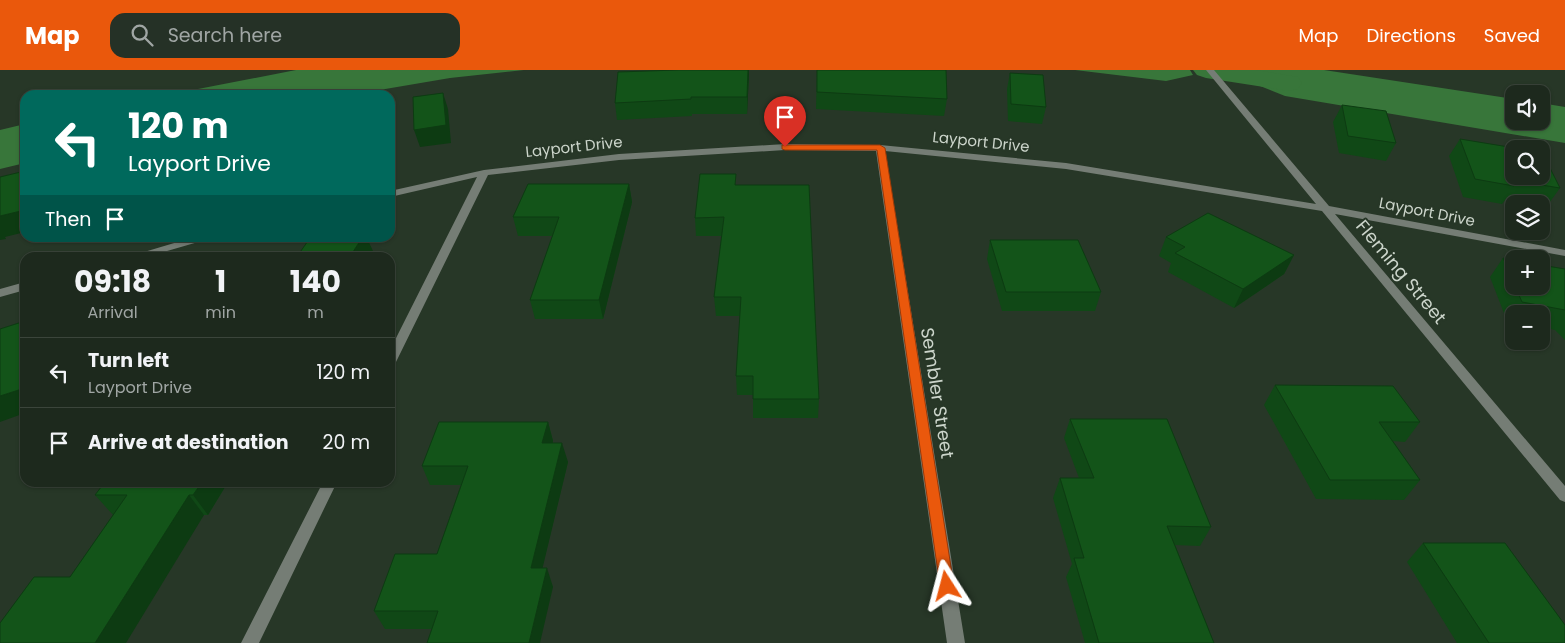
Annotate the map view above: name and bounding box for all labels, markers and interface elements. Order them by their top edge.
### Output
search box [110,13,460,58]
text: Map [25,19,80,52]
icon: search [128,21,156,49]
text: Search here [168,22,282,49]
text: Map [1299,23,1338,48]
text: Directions [1366,23,1456,48]
text: Saved [1484,23,1540,48]
map controls [1505,85,1550,350]
button: sound [1505,85,1550,130]
pin [764,96,806,147]
text: 120 m [128,101,228,150]
icon: arrive [771,103,799,131]
icon: left [45,110,110,175]
street label: Layport Drive [931,126,1031,157]
street label: Layport Drive [524,131,624,162]
button: search [1505,140,1550,185]
text: Layport Drive [128,148,271,179]
street label: Layport Drive [1377,192,1477,231]
button: layers [1505,195,1550,240]
icon: arrive [101,205,129,233]
text: Then [45,206,91,233]
street label: Fleming Street [1350,214,1452,329]
button: + [1505,250,1550,295]
text: 09:18 [74,260,151,303]
text: 1 [215,260,226,303]
text: 140 [290,260,341,303]
text: Arrival [87,301,138,324]
text: min [205,301,236,324]
text: m [307,301,324,324]
button: − [1505,305,1550,350]
street label: Sembler Street [915,326,960,460]
text: Turn left [88,347,169,374]
icon: left [45,359,73,387]
text: 120 m [316,359,370,386]
text: Layport Drive [88,376,192,399]
icon: arrive [45,429,73,457]
text: Arrive at destination [88,429,289,456]
text: 20 m [322,429,370,456]
position arrow [920,559,972,611]

